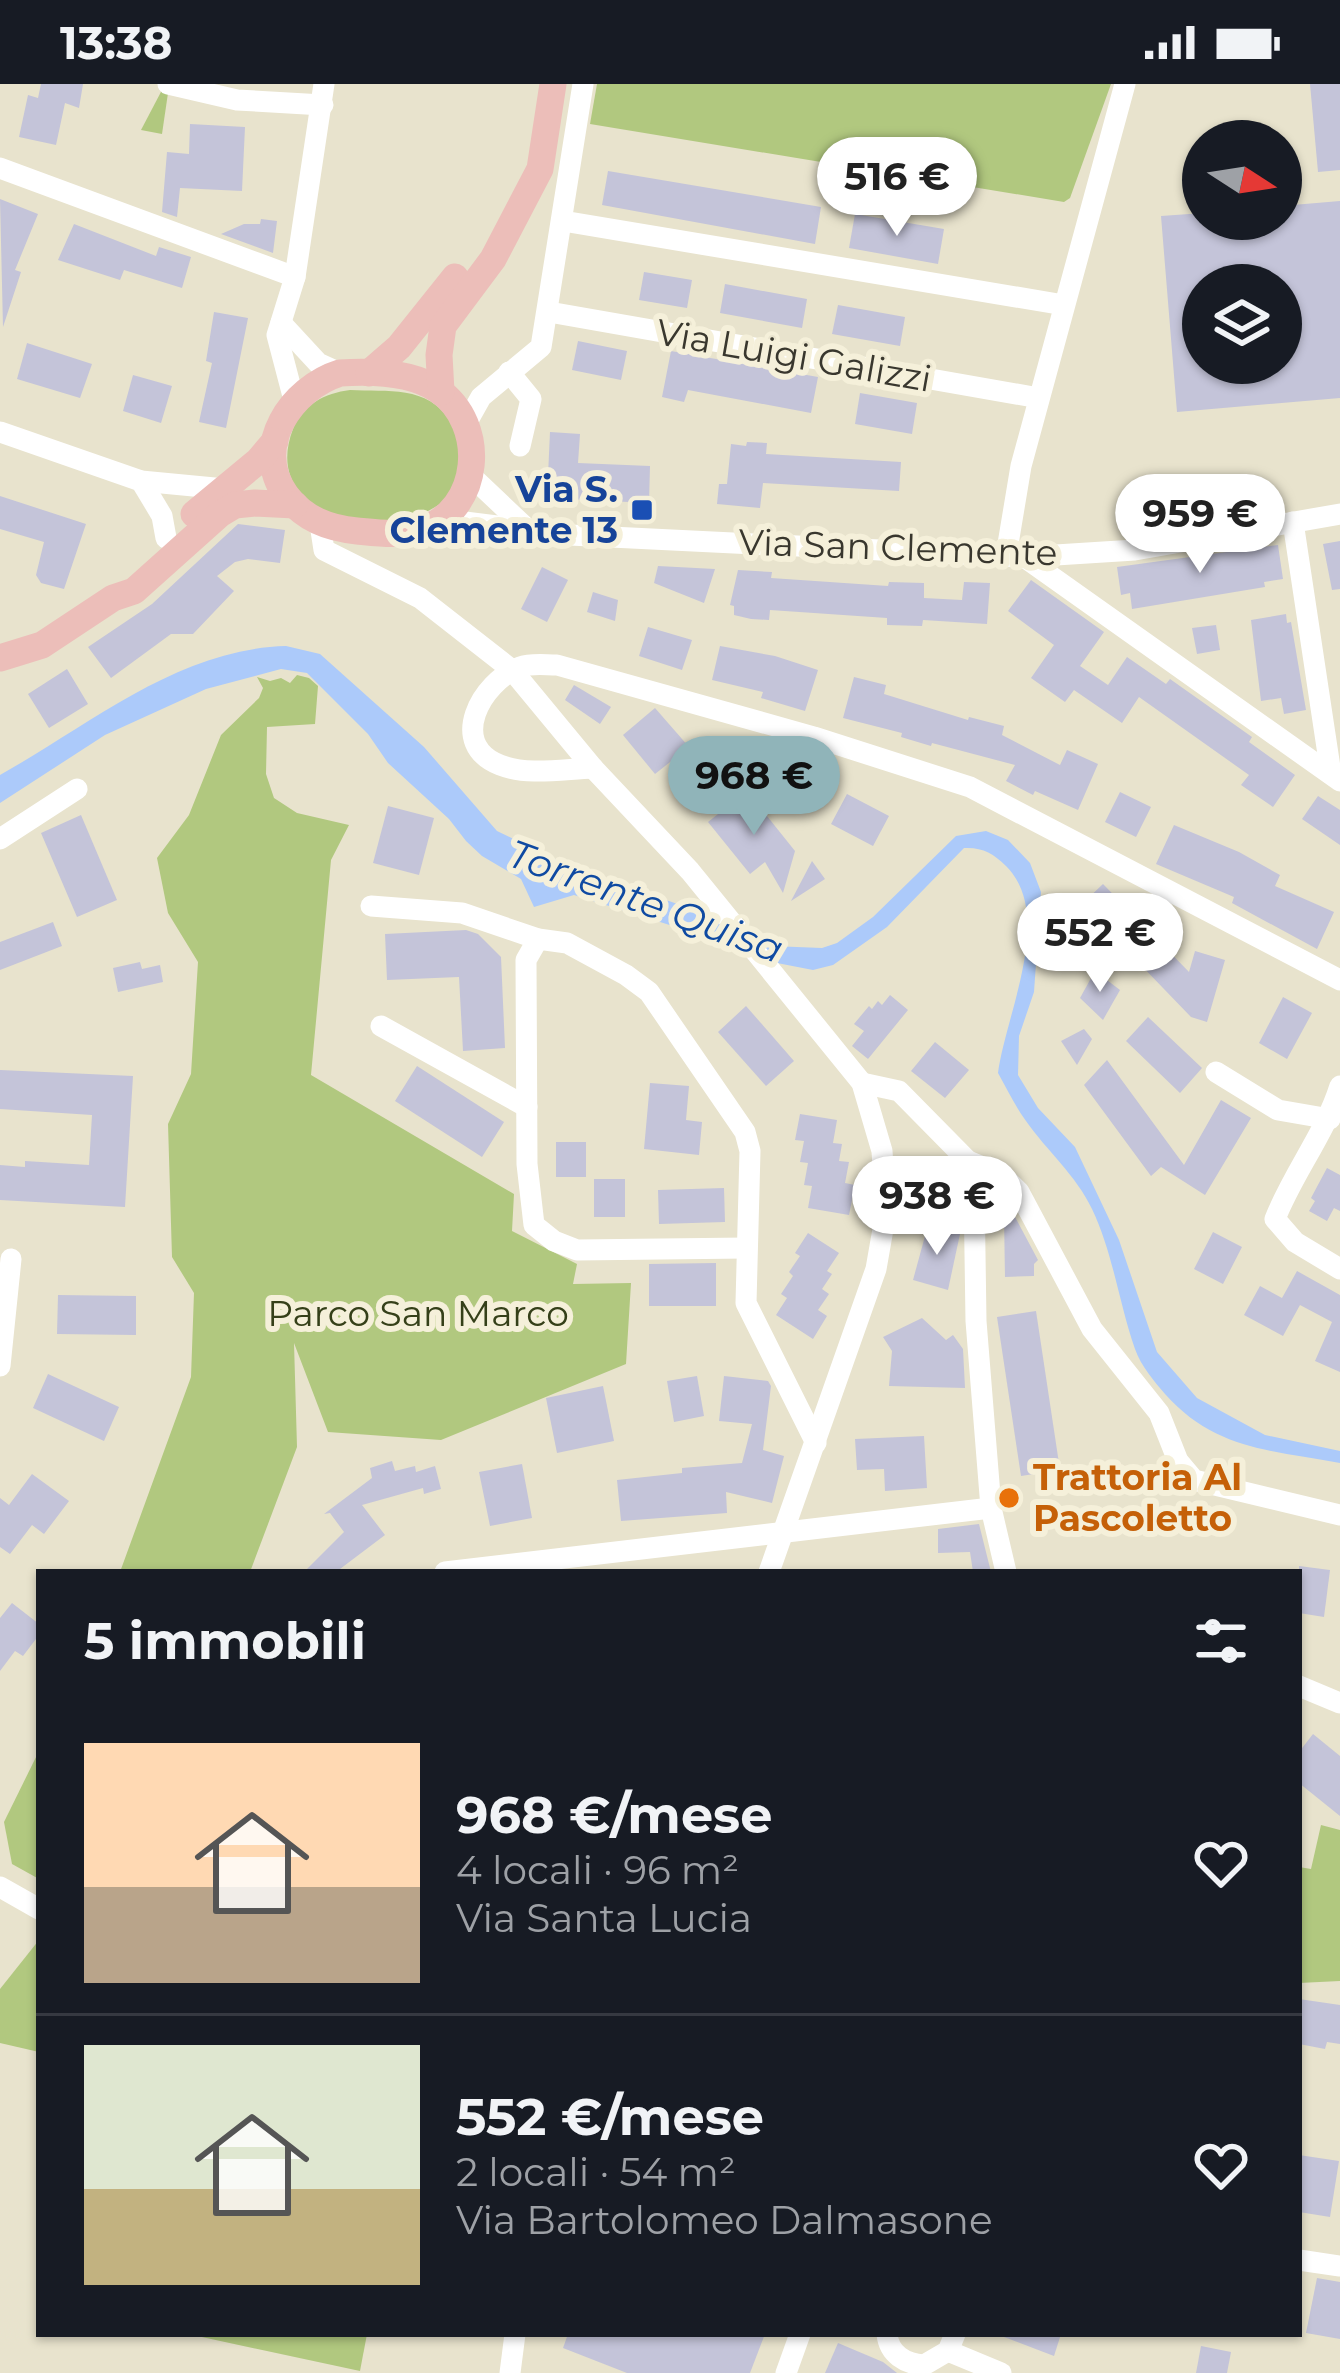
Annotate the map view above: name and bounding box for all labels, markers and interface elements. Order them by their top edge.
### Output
text: 13:38 [60,15,172,70]
north arrow [1182,120,1302,240]
map controls [1182,120,1302,384]
pin: 516 € [813,137,981,239]
text: 516 € [844,152,950,200]
button: layers [1182,264,1302,384]
street label: Via Luigi Galizzi [653,309,935,401]
place label: Via S. Clemente 13 [390,467,618,552]
pin: 959 € [1116,474,1284,576]
text: 959 € [1142,489,1258,537]
marker: Via S. Clemente 13 [629,497,655,523]
street label: Via San Clemente [738,519,1058,575]
pin: 968 € [670,736,838,838]
text: 968 € [695,751,813,799]
water label: Torrente Quisa [502,829,790,973]
pin: 552 € [1016,893,1184,995]
text: 552 € [1044,908,1156,956]
pin: 938 € [853,1156,1021,1258]
text: 938 € [879,1171,995,1219]
park label: Parco San Marco [267,1291,569,1335]
place label: Trattoria Al Pascoletto [1033,1455,1242,1540]
marker: Trattoria Al Pascoletto [996,1485,1022,1511]
icon: filters [1188,1608,1254,1674]
text: 5 immobili [84,1610,366,1672]
text: 968 €/mese [456,1784,772,1846]
icon: home [180,1791,324,1935]
icon: heart [1188,1830,1254,1896]
text: 4 locali · 96 m² [456,1846,739,1894]
text: Via Santa Lucia [456,1894,752,1942]
text: 552 €/mese [456,2086,764,2148]
icon: home [180,2093,324,2237]
icon: heart [1188,2132,1254,2198]
text: 2 locali · 54 m² [456,2148,736,2196]
text: Via Bartolomeo Dalmasone [456,2196,993,2244]

